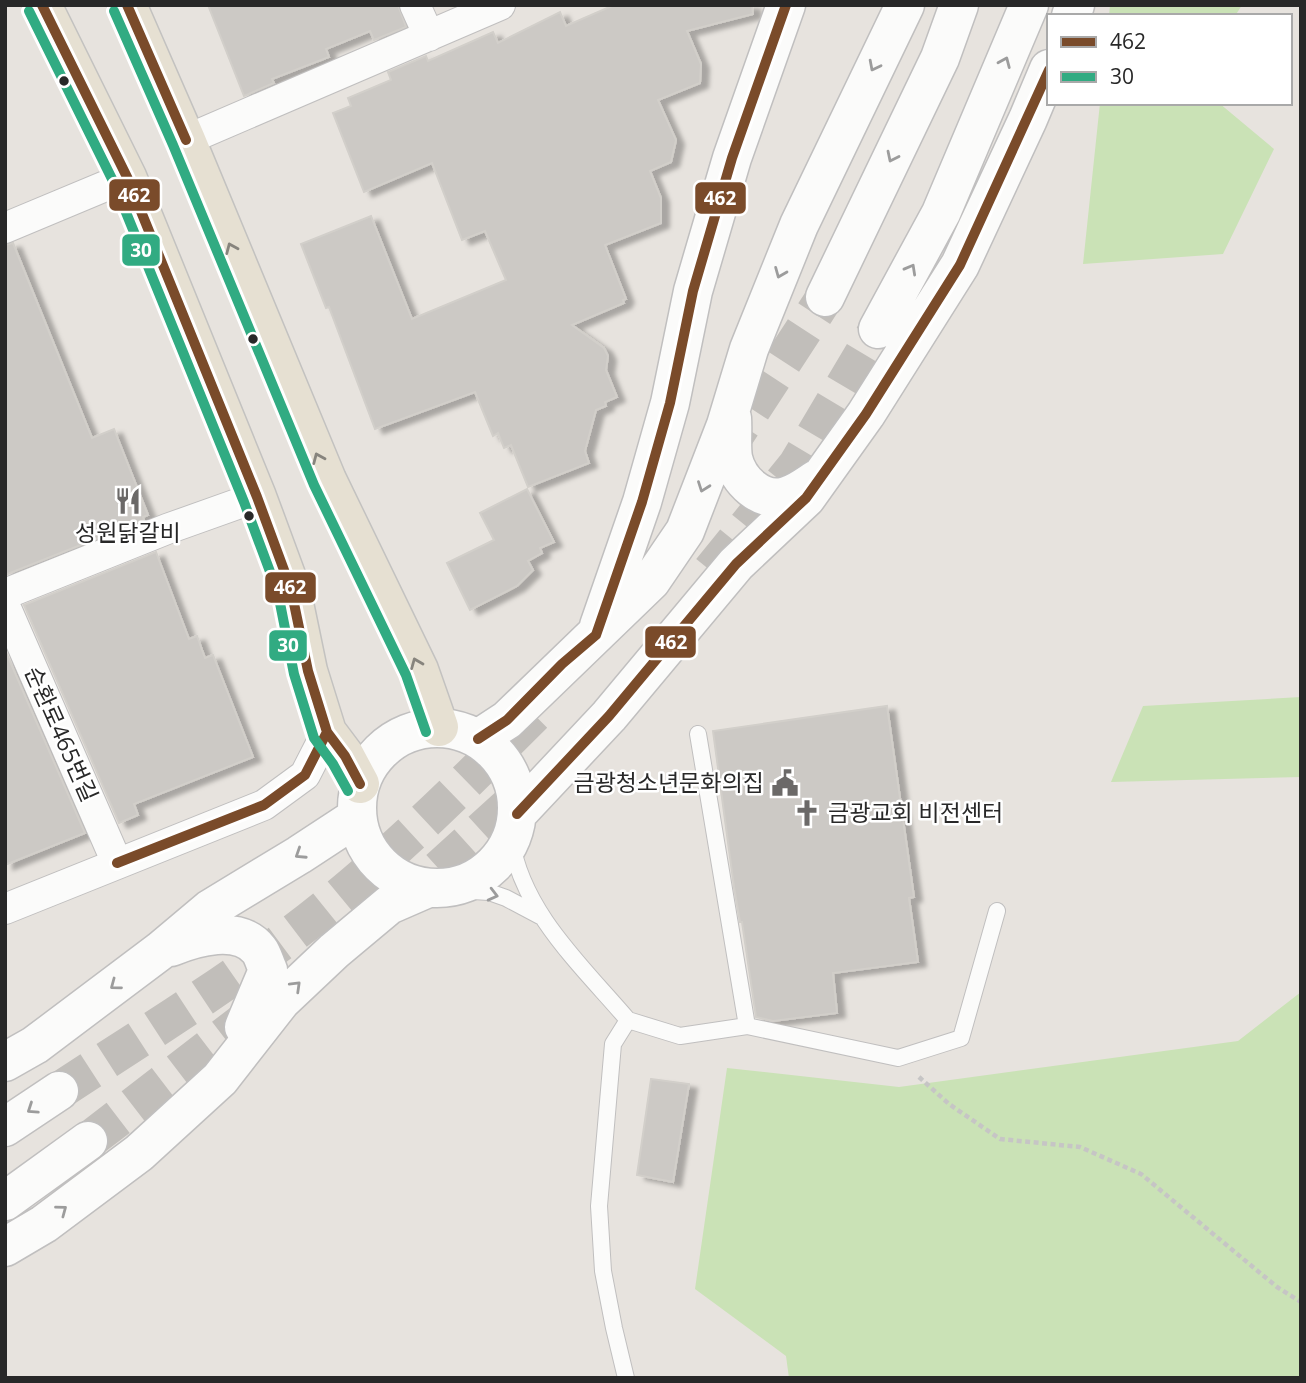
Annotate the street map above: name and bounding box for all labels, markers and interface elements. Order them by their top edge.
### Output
legend [1047,14,1292,105]
text: 462 [1110,27,1146,55]
one-way arrow [997,56,1011,69]
one-way arrow [869,59,883,71]
text: 30 [1110,62,1134,90]
unlabelled marker [57,74,71,88]
one-way arrow [886,150,900,162]
line badge: 462 [108,178,161,212]
line badge: 462 [694,181,747,215]
text: 462 [118,182,150,208]
text: 462 [704,185,736,211]
line badge: 30 [121,233,161,267]
text: 30 [130,237,152,263]
one-way arrow [225,243,239,255]
one-way arrow [903,263,916,276]
one-way arrow [774,267,788,279]
unlabelled marker [246,332,260,346]
one-way arrow [312,453,326,465]
one-way arrow [698,481,712,493]
restaurant icon: 성원닭갈비 [113,486,143,516]
unlabelled marker [242,509,256,523]
place label: 성원닭갈비 [75,516,181,548]
line badge: 462 [264,571,317,604]
text: 462 [274,574,306,600]
line badge: 462 [644,625,697,659]
line badge: 30 [268,629,308,662]
text: 462 [655,629,687,655]
text: 30 [277,632,299,658]
one-way arrow [410,658,424,670]
street label: 순환로465번길 [18,661,106,806]
place label: 금광청소년문화의집 [574,766,764,798]
public building icon: 금광청소년문화의집 [770,768,800,798]
place label: 금광교회 비전센터 [828,796,1003,828]
church icon: 금광교회 비전센터 [792,798,822,828]
one-way arrow [294,846,307,859]
one-way arrow [487,887,499,901]
one-way arrow [110,977,122,990]
one-way arrow [288,982,301,995]
one-way arrow [27,1101,40,1113]
one-way arrow [55,1206,67,1219]

